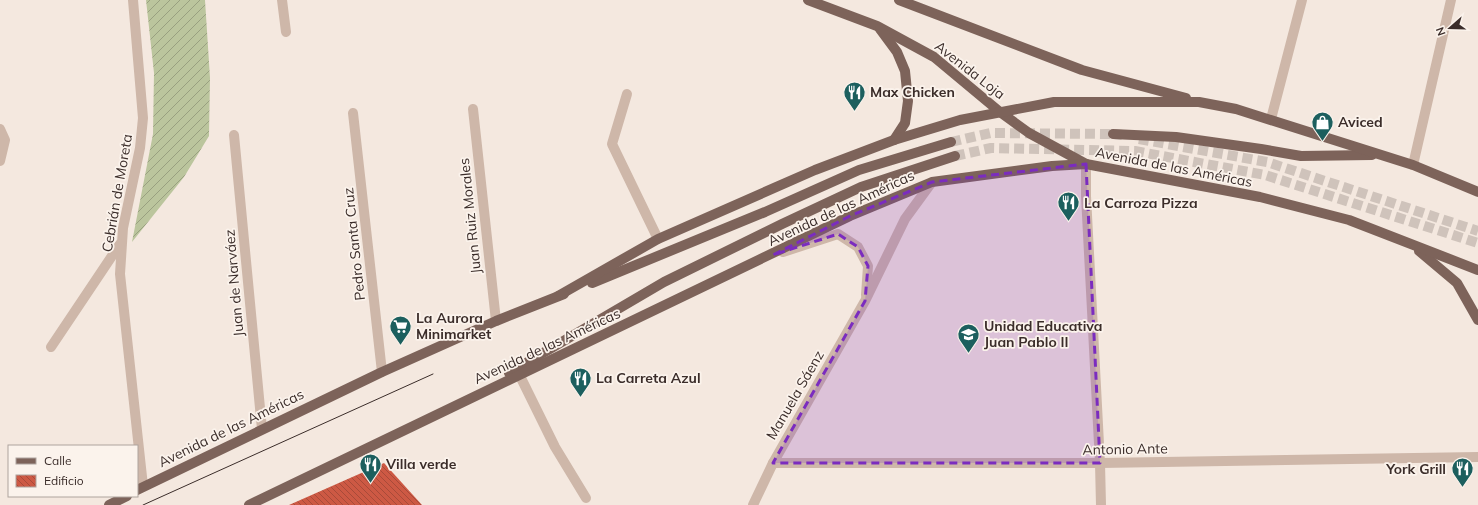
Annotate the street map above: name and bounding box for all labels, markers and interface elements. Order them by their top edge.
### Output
north arrow [1430,8,1470,48]
text: N [1433,25,1449,38]
street label: Avenida Loja [931,37,1009,103]
restaurant icon: Max Chicken [841,79,867,112]
place label: Max Chicken [870,83,955,101]
shop icon: Aviced [1309,109,1335,142]
place label: Aviced [1338,113,1383,131]
street label: Cebrián de Moreta [98,133,136,253]
street label: Avenida de las Américas [1094,143,1254,191]
street label: Juan Ruiz Morales [455,157,485,275]
street label: Avenida de las Américas [765,166,917,250]
street label: Pedro Santa Cruz [339,186,369,302]
restaurant icon: La Carroza Pizza [1055,190,1081,223]
place label: La Carroza Pizza [1084,194,1198,212]
street label: Juan de Narváez [220,229,248,337]
street label: Avenida de las Américas [471,304,623,388]
place label: La Aurora Minimarket [416,309,492,343]
supermarket icon: La Aurora Minimarket [388,313,414,346]
place label: Unidad Educativa Juan Pablo II [984,317,1102,351]
school or university icon: Unidad Educativa Juan Pablo II [955,321,981,354]
street label: Manuela Sáenz [762,347,828,443]
restaurant icon: La Carreta Azul [568,365,594,398]
place label: La Carreta Azul [596,369,701,387]
street label: Avenida de las Américas [155,385,307,471]
street label: Antonio Ante [1082,439,1168,459]
legend [8,445,138,497]
restaurant icon: Villa verde [357,451,383,484]
text: Calle [44,453,71,468]
place label: Villa verde [385,455,457,473]
restaurant icon: York Grill [1449,456,1475,489]
place label: York Grill [1385,460,1446,478]
text: Edificio [44,473,84,488]

